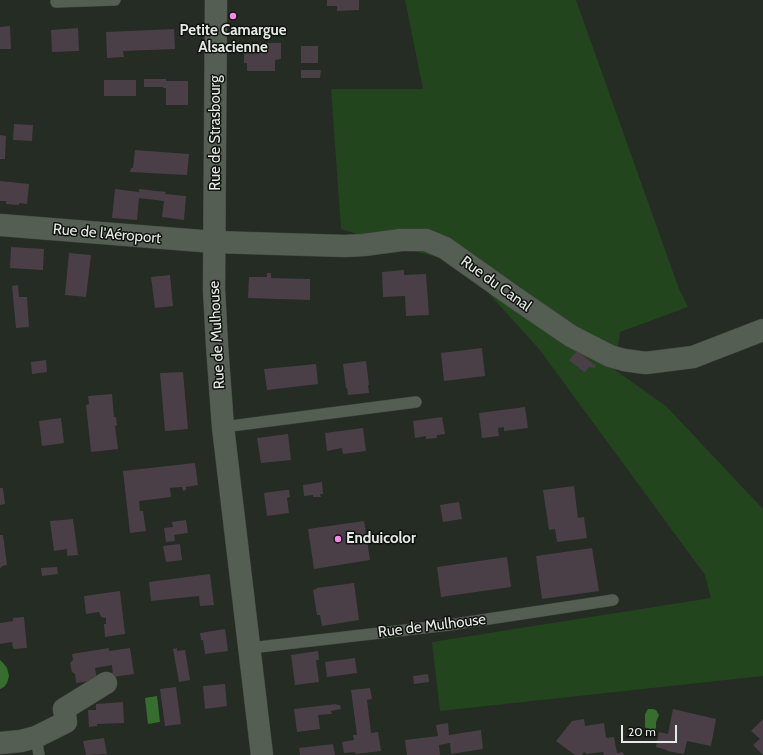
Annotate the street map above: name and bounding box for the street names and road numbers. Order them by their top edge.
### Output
street label: Rue de Strasbourg [207,75,225,191]
street label: Rue de l'Aéroport [52,220,162,248]
street label: Rue du Canal [457,252,535,316]
street label: Rue de Mulhouse [205,280,229,390]
street label: Rue de Mulhouse [377,610,487,642]

